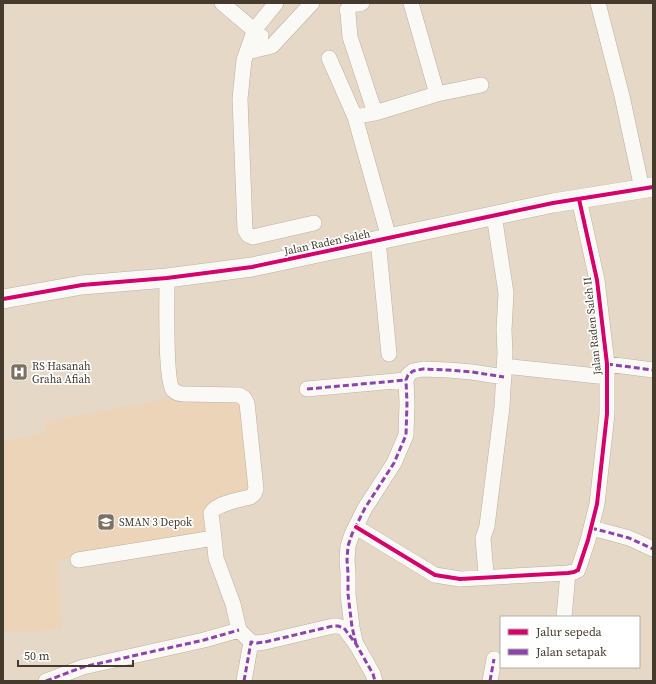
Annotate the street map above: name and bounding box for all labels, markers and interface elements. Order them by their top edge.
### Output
street label: Jalan Raden Saleh [282,226,372,259]
street label: Jalan Raden Saleh II [580,276,605,377]
place label: RS Hasanah Graha Afiah [32,359,91,387]
hospital icon: RS Hasanah Graha Afiah [9,362,29,382]
school or university icon: SMAN 3 Depok [96,512,116,532]
place label: SMAN 3 Depok [119,515,193,530]
legend [500,616,640,668]
text: Jalur sepeda [535,624,603,640]
scale bar [18,642,133,668]
text: Jalan setapak [535,644,607,660]
text: 50 m [24,648,50,664]

